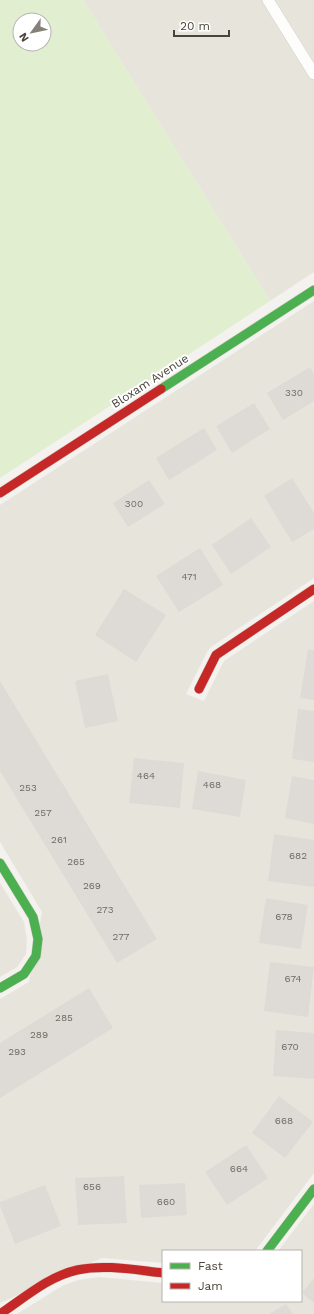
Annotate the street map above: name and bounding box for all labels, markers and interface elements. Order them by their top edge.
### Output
north arrow [12,12,52,52]
scale bar [174,12,229,38]
text: 20 m [180,19,210,33]
text: N [16,30,32,44]
street label: Bloxam Avenue [109,351,191,411]
house number: 330 [285,387,303,398]
house number: 300 [125,498,143,509]
house number: 471 [181,571,197,582]
house number: 464 [137,770,155,781]
house number: 468 [203,779,221,790]
house number: 253 [19,782,37,793]
house number: 257 [34,807,52,818]
house number: 261 [51,834,67,845]
house number: 682 [289,850,307,861]
house number: 265 [67,856,85,867]
house number: 269 [83,880,101,891]
house number: 273 [96,904,114,915]
house number: 678 [275,911,293,922]
house number: 277 [113,931,130,942]
house number: 674 [284,973,302,984]
house number: 285 [55,1012,73,1023]
house number: 289 [30,1029,48,1040]
house number: 670 [281,1041,299,1052]
house number: 293 [8,1046,26,1057]
house number: 668 [275,1115,293,1126]
house number: 664 [230,1163,248,1174]
house number: 656 [83,1181,101,1192]
house number: 660 [157,1196,175,1207]
legend [162,1250,302,1302]
text: Fast [198,1259,223,1273]
text: Jam [198,1279,223,1293]

